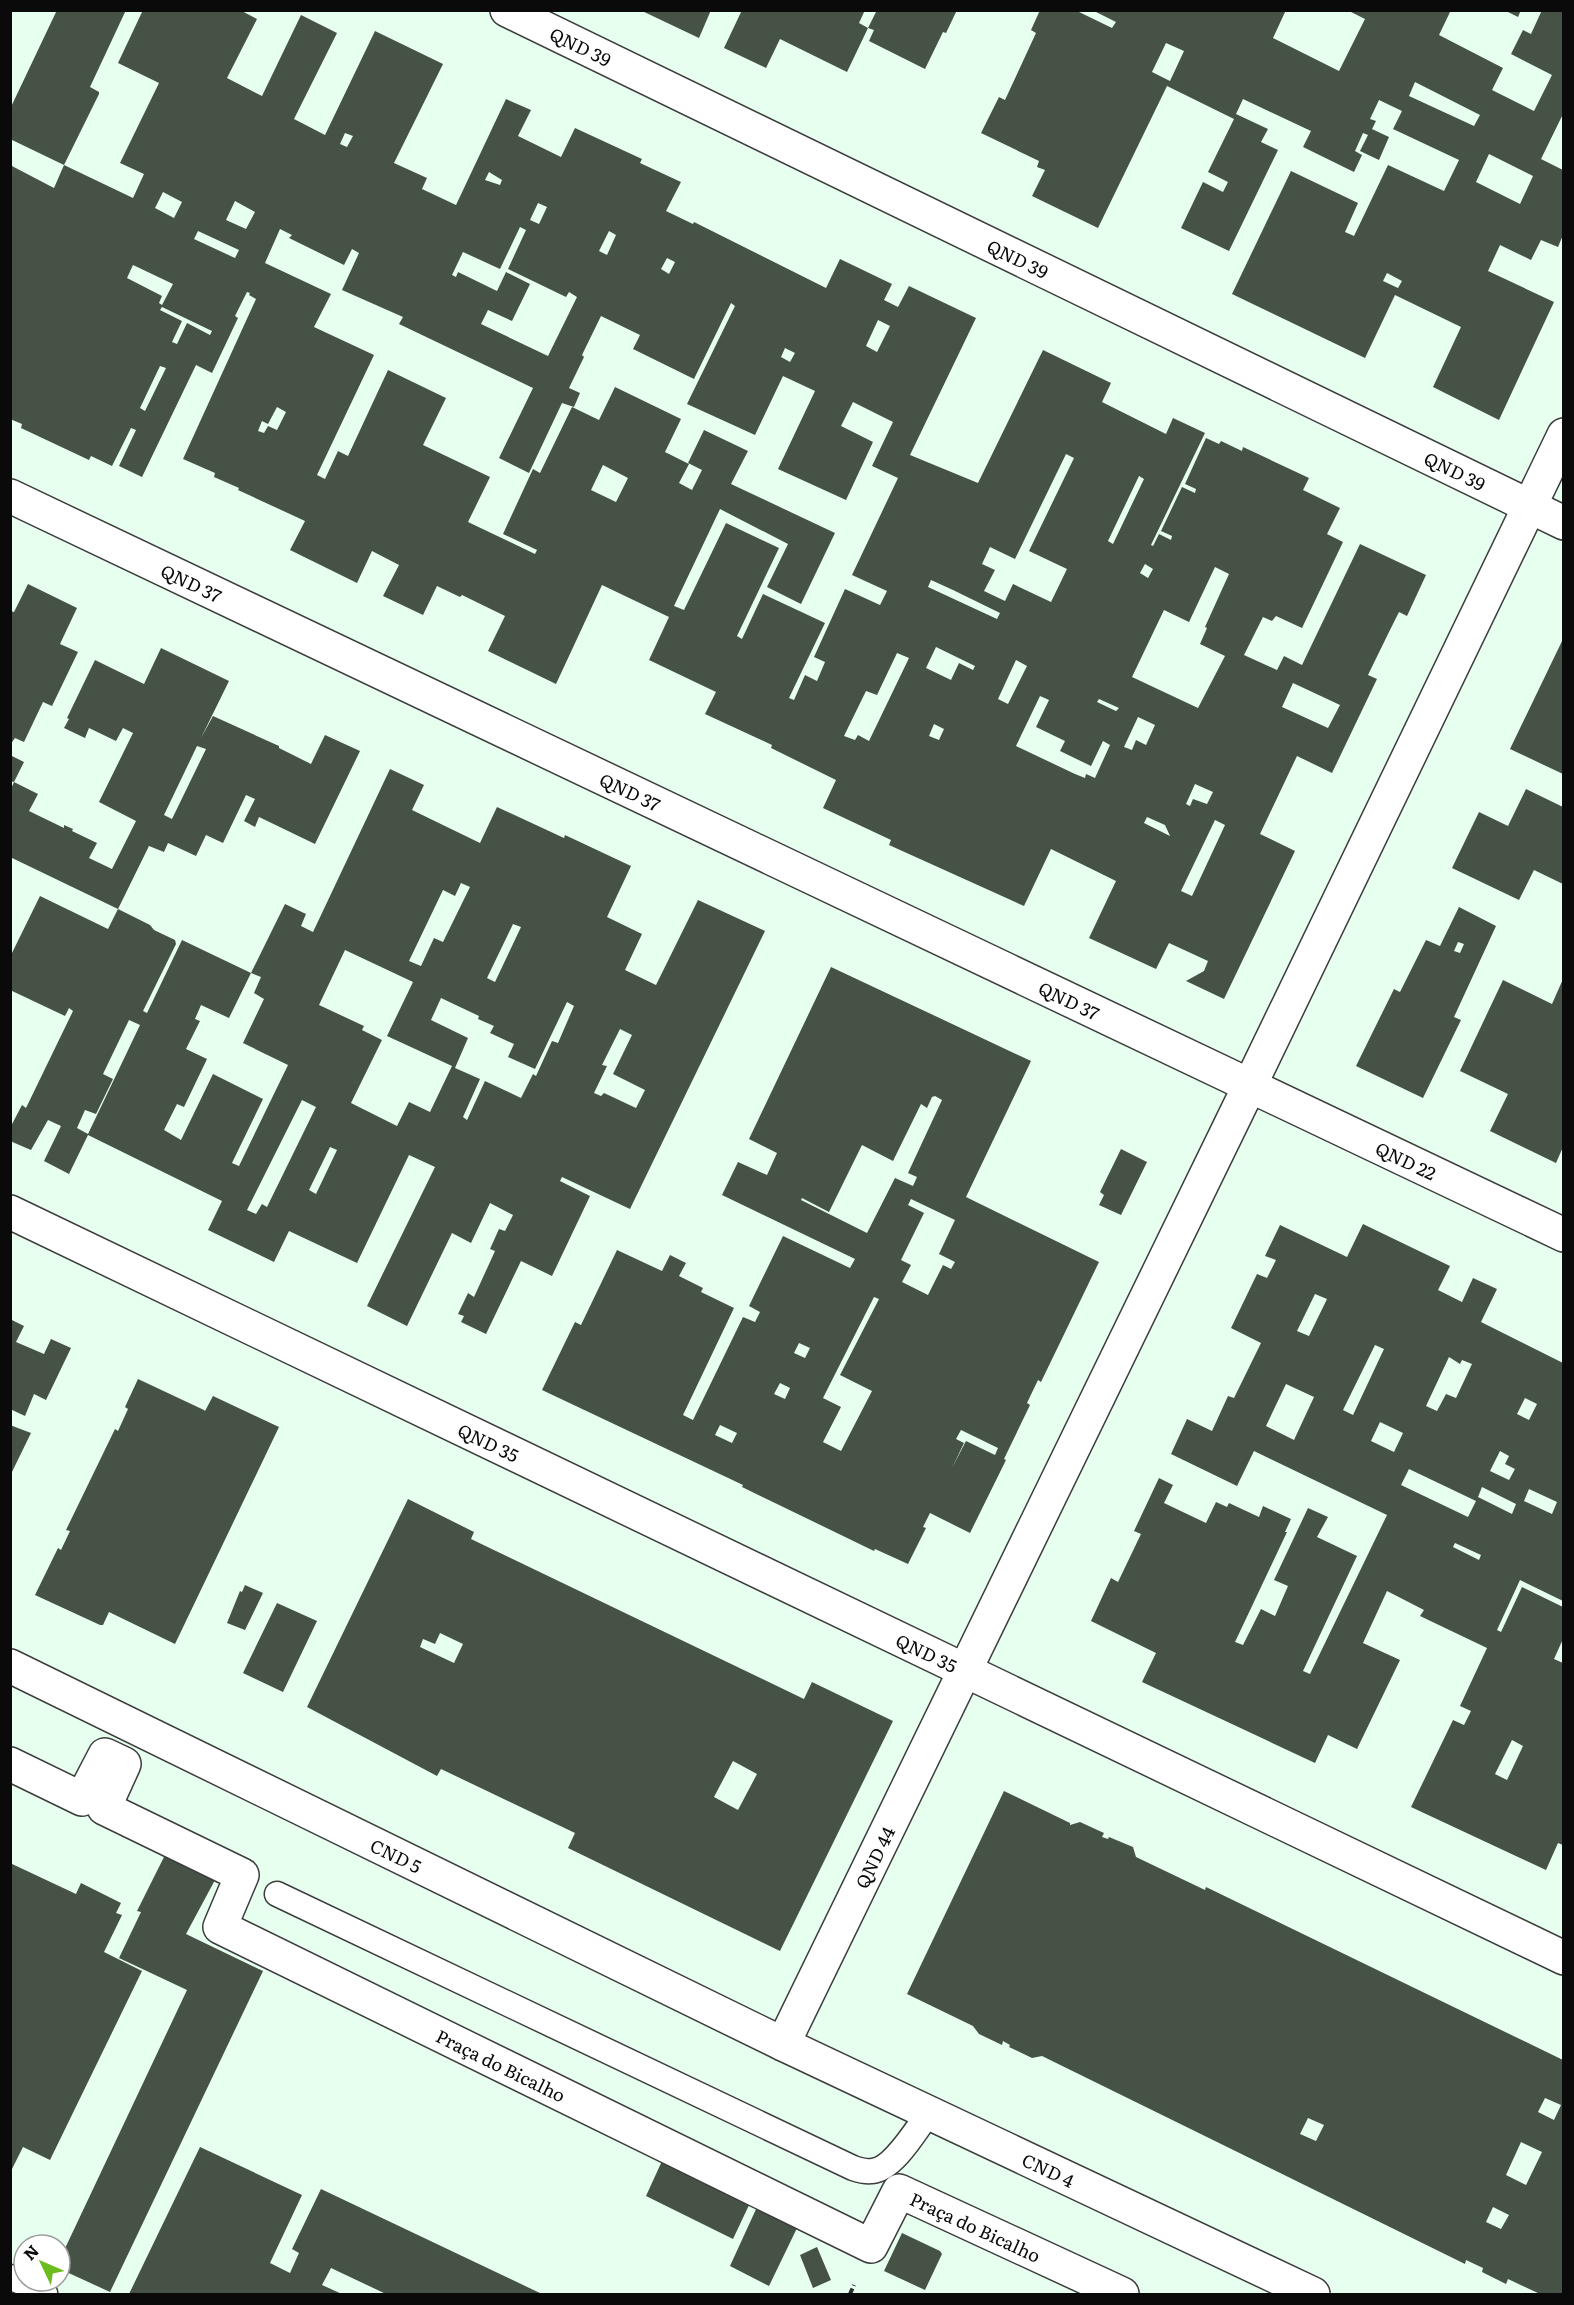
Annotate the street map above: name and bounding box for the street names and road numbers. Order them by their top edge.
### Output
street label: QND 39 [546,19,616,72]
street label: QND 39 [983,232,1053,284]
street label: QND 39 [1420,444,1490,497]
street label: QND 37 [157,556,226,608]
street label: QND 37 [596,765,665,817]
street label: QND 37 [1034,974,1104,1026]
street label: QND 22 [1371,1134,1441,1186]
street label: QND 35 [454,1416,524,1468]
street label: QND 35 [892,1626,962,1678]
street label: QND 44 [847,1821,901,1893]
street label: CND 5 [366,1831,427,1879]
street label: Praça do Bicalho [432,2022,571,2108]
street label: CND 4 [1018,2145,1079,2193]
street label: Praça do Bicalho [906,2185,1045,2268]

